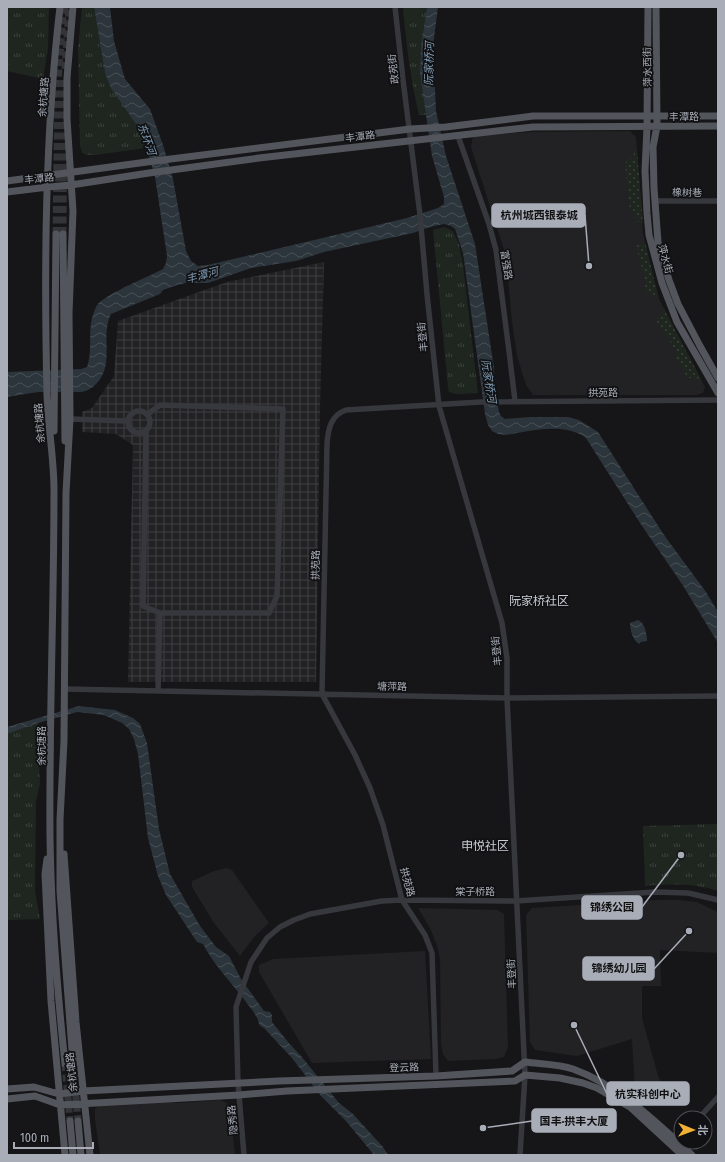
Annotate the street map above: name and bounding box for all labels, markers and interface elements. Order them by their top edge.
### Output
water label: 阮家桥河 [423,40,436,86]
street label: 萍水西街 [642,47,654,87]
street label: 政苑街 [386,53,402,84]
street label: 余杭塘路 [37,77,51,117]
street label: 丰潭路 [669,111,699,123]
water label: 东环河 [135,121,159,159]
street label: 丰潭路 [345,129,376,145]
street label: 丰潭路 [24,171,55,187]
street label: 橡树巷 [672,187,702,199]
callout: 杭州城西银泰城 [492,204,585,227]
text: 杭州城西银泰城 [501,209,578,222]
street label: 萍水街 [655,243,675,275]
street label: 富强路 [498,249,514,281]
water label: 丰潭河 [185,264,222,286]
street label: 丰登街 [415,321,431,352]
water label: 阮家桥河 [479,358,499,406]
street label: 拱苑路 [588,387,618,399]
street label: 余杭塘路 [33,403,47,443]
street label: 拱苑路 [310,550,322,580]
district label: 阮家桥社区 [509,594,569,608]
street label: 丰登街 [489,635,505,666]
street label: 塘萍路 [377,681,407,693]
street label: 余杭塘路 [36,726,48,766]
district label: 申悦社区 [461,839,509,853]
street label: 拱苑路 [397,866,417,898]
street label: 棠子桥路 [455,886,495,898]
callout: 锦绣公园 [582,896,642,919]
text: 锦绣公园 [590,901,634,914]
callout: 锦绣幼儿园 [583,957,654,980]
street label: 丰登街 [505,959,519,989]
text: 锦绣幼儿园 [592,962,647,975]
street label: 余杭塘路 [64,1051,80,1092]
street label: 登云路 [389,1061,419,1075]
callout: 杭实科创中心 [607,1082,689,1105]
text: 杭实科创中心 [615,1088,681,1101]
street label: 隐秀路 [226,1104,240,1135]
callout: 国丰·拱丰大厦 [532,1109,616,1132]
north arrow [673,1110,713,1150]
text: 国丰·拱丰大厦 [540,1115,608,1128]
scale bar [14,1124,93,1150]
text: 北 [696,1125,709,1136]
text: 100 m [20,1131,49,1145]

